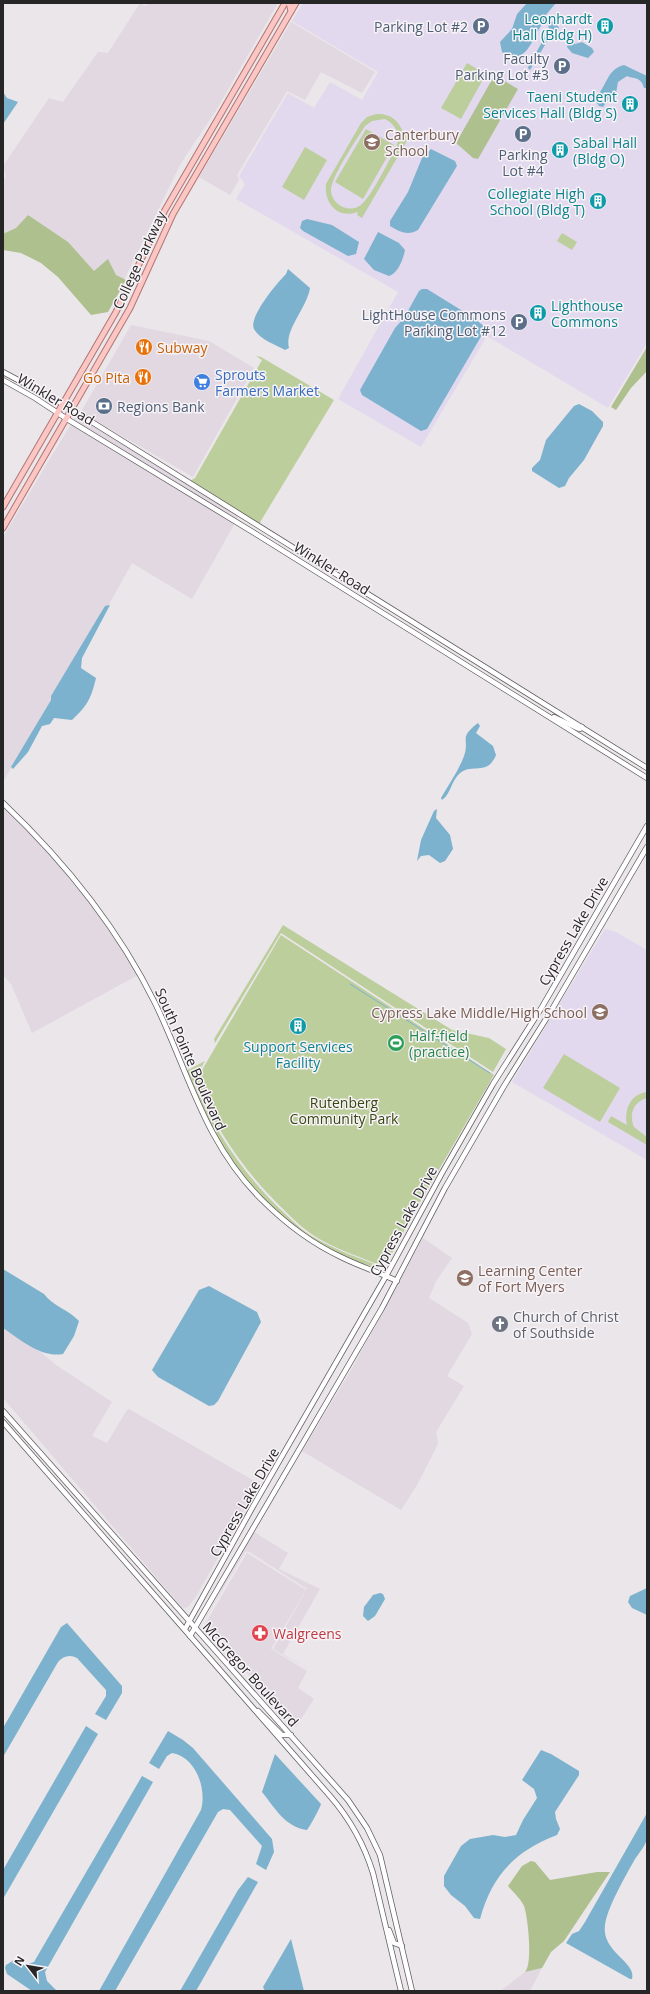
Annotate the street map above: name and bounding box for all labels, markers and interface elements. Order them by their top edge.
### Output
place label: Leonhardt Hall (Bldg H) [512,9,592,44]
parking icon: Parking Lot #2 [471,16,491,36]
building icon: Leonhardt Hall (Bldg H) [595,16,615,36]
place label: Parking Lot #2 [374,17,468,36]
place label: Faculty Parking Lot #3 [455,49,550,84]
parking icon: Faculty Parking Lot #3 [552,56,572,76]
place label: Taeni Student Services Hall (Bldg S) [483,87,617,122]
building icon: Taeni Student Services Hall (Bldg S) [620,94,640,114]
parking icon: Parking Lot #4 [513,124,533,144]
place label: Canterbury School [385,125,460,160]
school or university icon: Canterbury School [362,132,382,152]
place label: Sabal Hall (Bldg O) [573,133,637,168]
building icon: Sabal Hall (Bldg O) [550,140,570,160]
place label: Parking Lot #4 [499,145,548,180]
place label: Collegiate High School (Bldg T) [487,184,585,219]
building icon: Collegiate High School (Bldg T) [588,191,608,211]
street label: College Parkway [108,207,170,312]
place label: Lighthouse Commons [551,296,623,331]
building icon: Lighthouse Commons [528,303,548,323]
place label: LightHouse Commons Parking Lot #12 [362,305,506,340]
parking icon: LightHouse Commons Parking Lot #12 [509,312,529,332]
restaurant icon: Subway [134,337,154,357]
place label: Subway [157,338,208,357]
place label: Sprouts Farmers Market [215,365,319,400]
restaurant icon: Go Pita [133,367,153,387]
place label: Go Pita [83,368,130,387]
street label: Winkler Road [14,369,98,429]
supermarket icon: Sprouts Farmers Market [192,372,212,392]
bank icon: Regions Bank [94,396,114,416]
place label: Regions Bank [117,397,205,416]
street label: Winkler Road [290,537,374,599]
street label: Cypress Lake Drive [534,873,612,989]
street label: South Pointe Boulevard [151,985,231,1133]
school or university icon: Cypress Lake Middle/High School [590,1002,610,1022]
place label: Cypress Lake Middle/High School [371,1003,587,1022]
building icon: Support Services Facility [288,1016,308,1036]
place label: Half-field (practice) [409,1026,469,1061]
sports icon: Half-field (practice) [386,1033,406,1053]
place label: Support Services Facility [243,1037,353,1072]
park label: Rutenberg Community Park [290,1093,399,1128]
street label: Cypress Lake Drive [365,1162,441,1279]
place label: Learning Center of Fort Myers [478,1261,583,1296]
school or university icon: Learning Center of Fort Myers [455,1268,475,1288]
place label: Church of Christ of Southside [513,1307,619,1342]
church icon: Church of Christ of Southside [490,1314,510,1334]
street label: Cypress Lake Drive [205,1444,283,1560]
street label: McGregor Boulevard [199,1617,303,1731]
pharmacy icon: Walgreens [250,1623,270,1643]
place label: Walgreens [273,1624,342,1643]
north arrow [8,1946,48,1986]
text: N [10,1953,28,1968]

